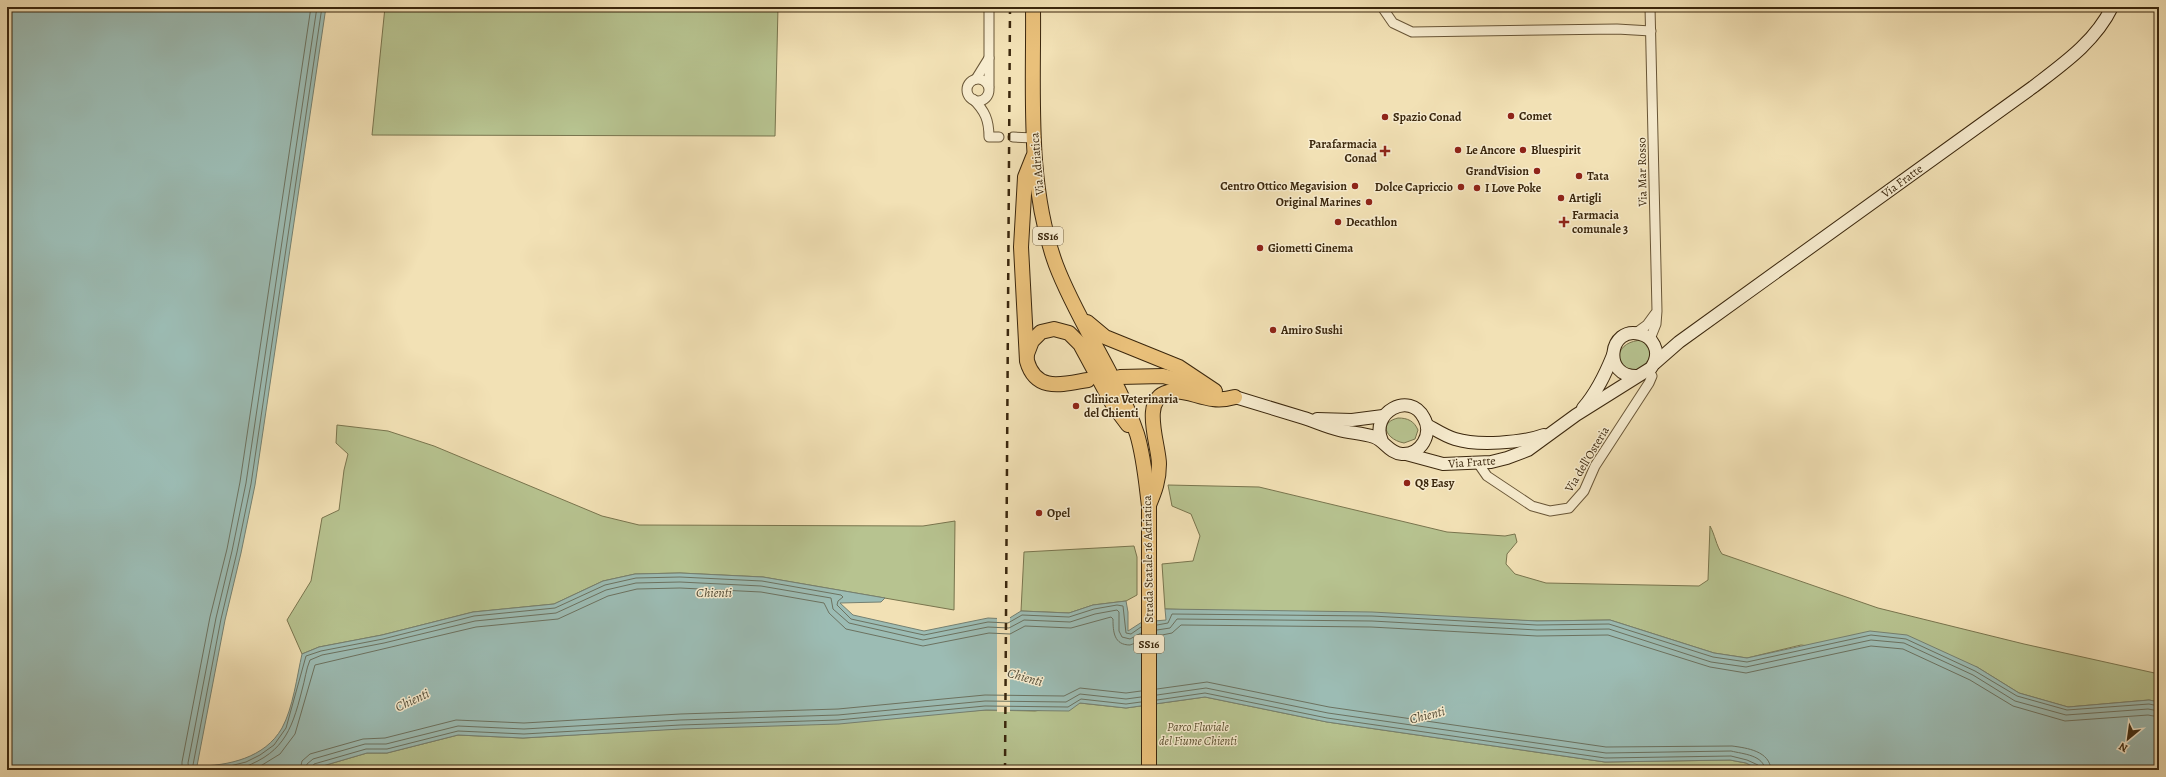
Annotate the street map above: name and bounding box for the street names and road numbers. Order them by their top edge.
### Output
street label: Via Adriatica [1026,132,1048,197]
street label: Via Mar Rosso [1633,137,1651,208]
street label: Via Fratte [1877,161,1926,202]
road number: SS16 [1033,227,1063,245]
street label: Via dell'Osteria [1561,423,1613,496]
street label: Via Fratte [1447,452,1496,472]
street label: Strada Statale 16 Adriatica [1139,495,1157,623]
road number: SS16 [1134,635,1164,653]

